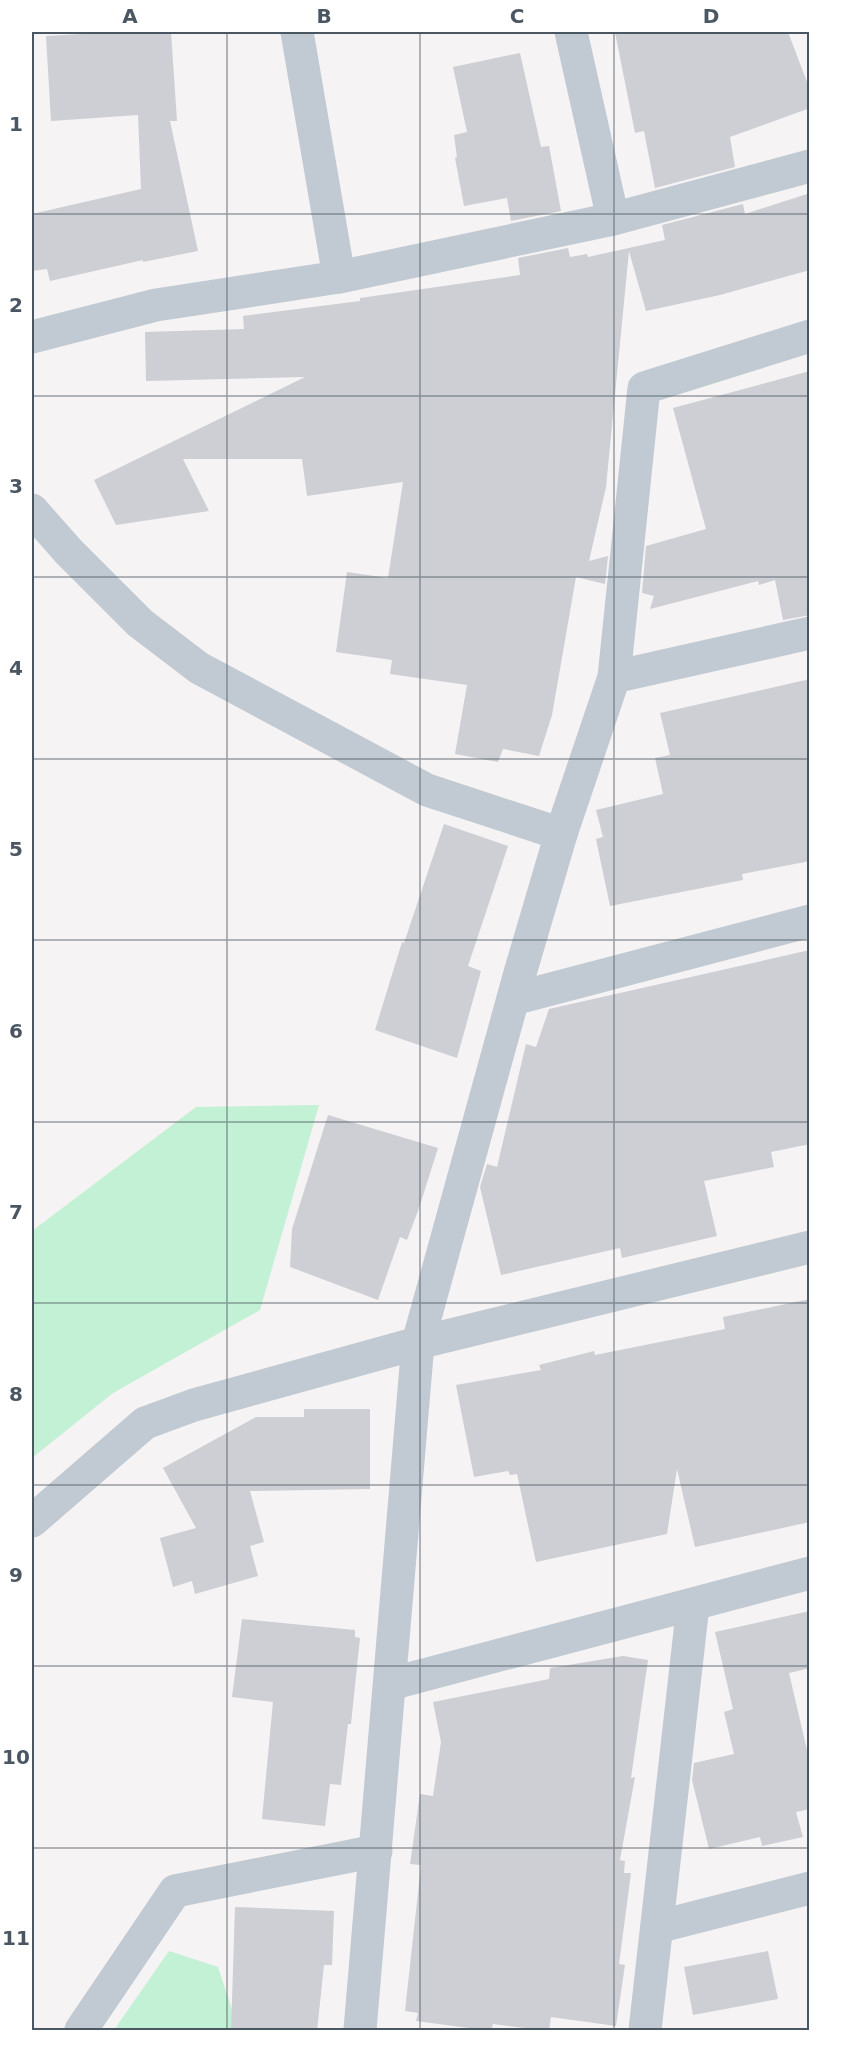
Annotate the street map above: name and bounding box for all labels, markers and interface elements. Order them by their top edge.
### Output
text: A [122,4,138,28]
text: B [316,4,332,28]
text: C [510,4,524,28]
text: D [703,4,719,28]
text: 1 [9,112,23,136]
text: 2 [9,293,23,317]
text: 3 [9,474,23,498]
text: 4 [9,656,23,680]
text: 5 [9,837,23,861]
text: 6 [9,1019,23,1043]
text: 7 [9,1200,23,1224]
text: 8 [9,1382,23,1406]
text: 9 [9,1563,23,1587]
text: 10 [2,1745,30,1769]
text: 11 [2,1926,30,1950]

